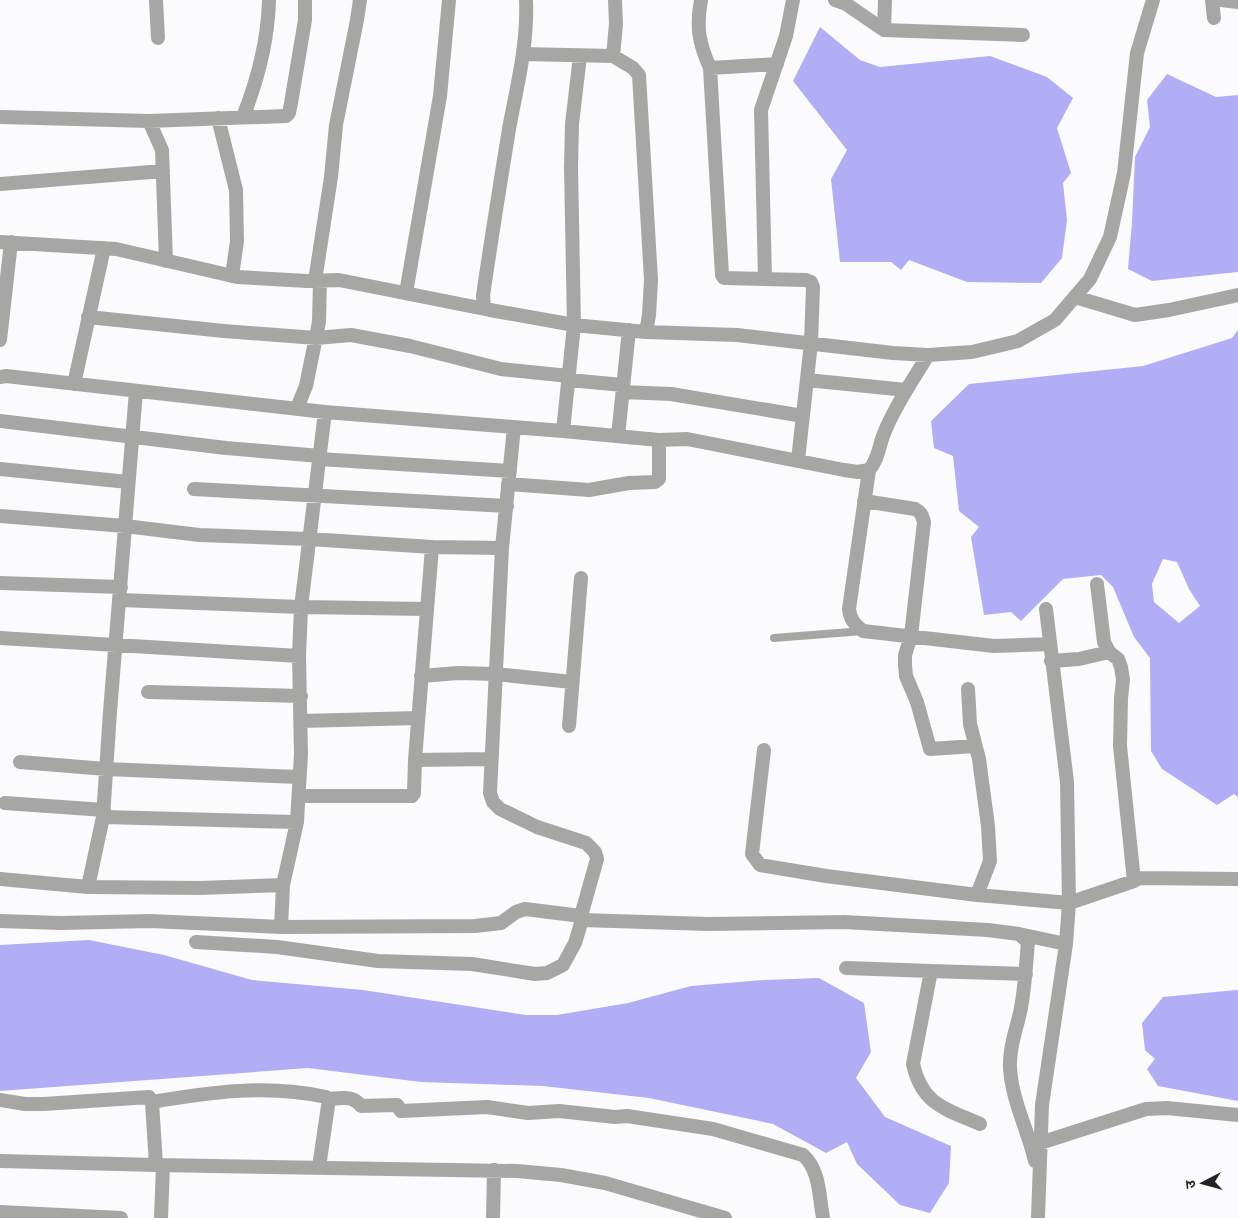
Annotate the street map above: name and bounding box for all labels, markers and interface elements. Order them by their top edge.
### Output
north arrow [1178,1158,1228,1208]
text: उ [1181,1179,1198,1189]

